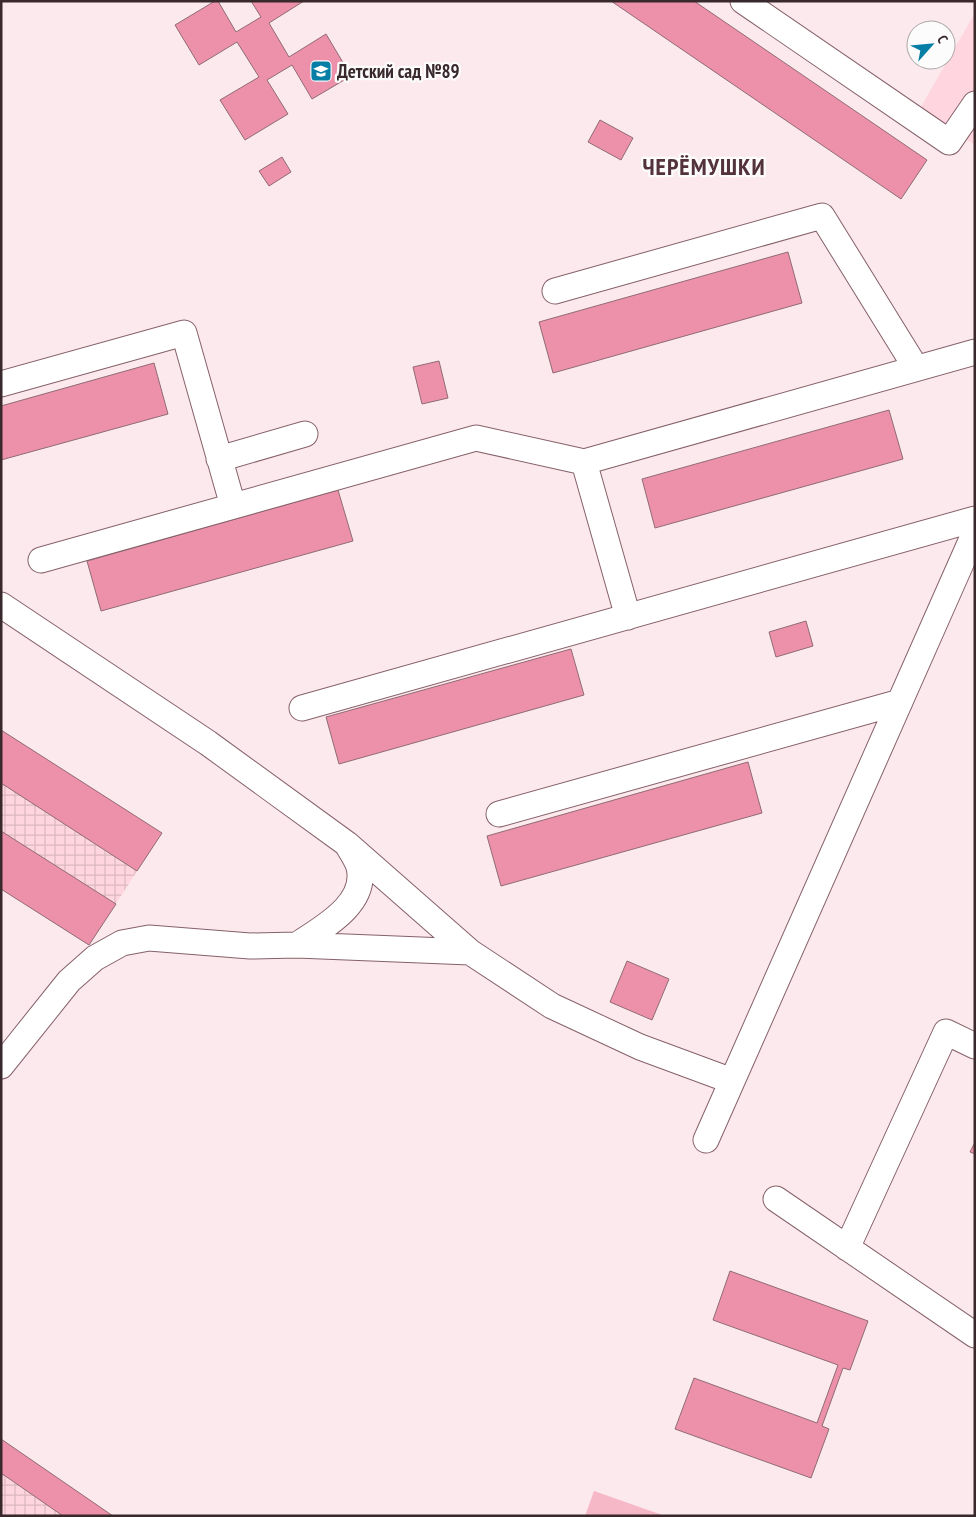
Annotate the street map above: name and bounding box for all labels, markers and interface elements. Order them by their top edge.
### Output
north arrow [906,20,956,70]
text: С [933,32,952,47]
school or university icon: Детский сад №89 [309,59,333,83]
place label: Детский сад №89 [337,59,460,83]
district label: ЧЕРЁМУШКИ [642,151,766,182]

